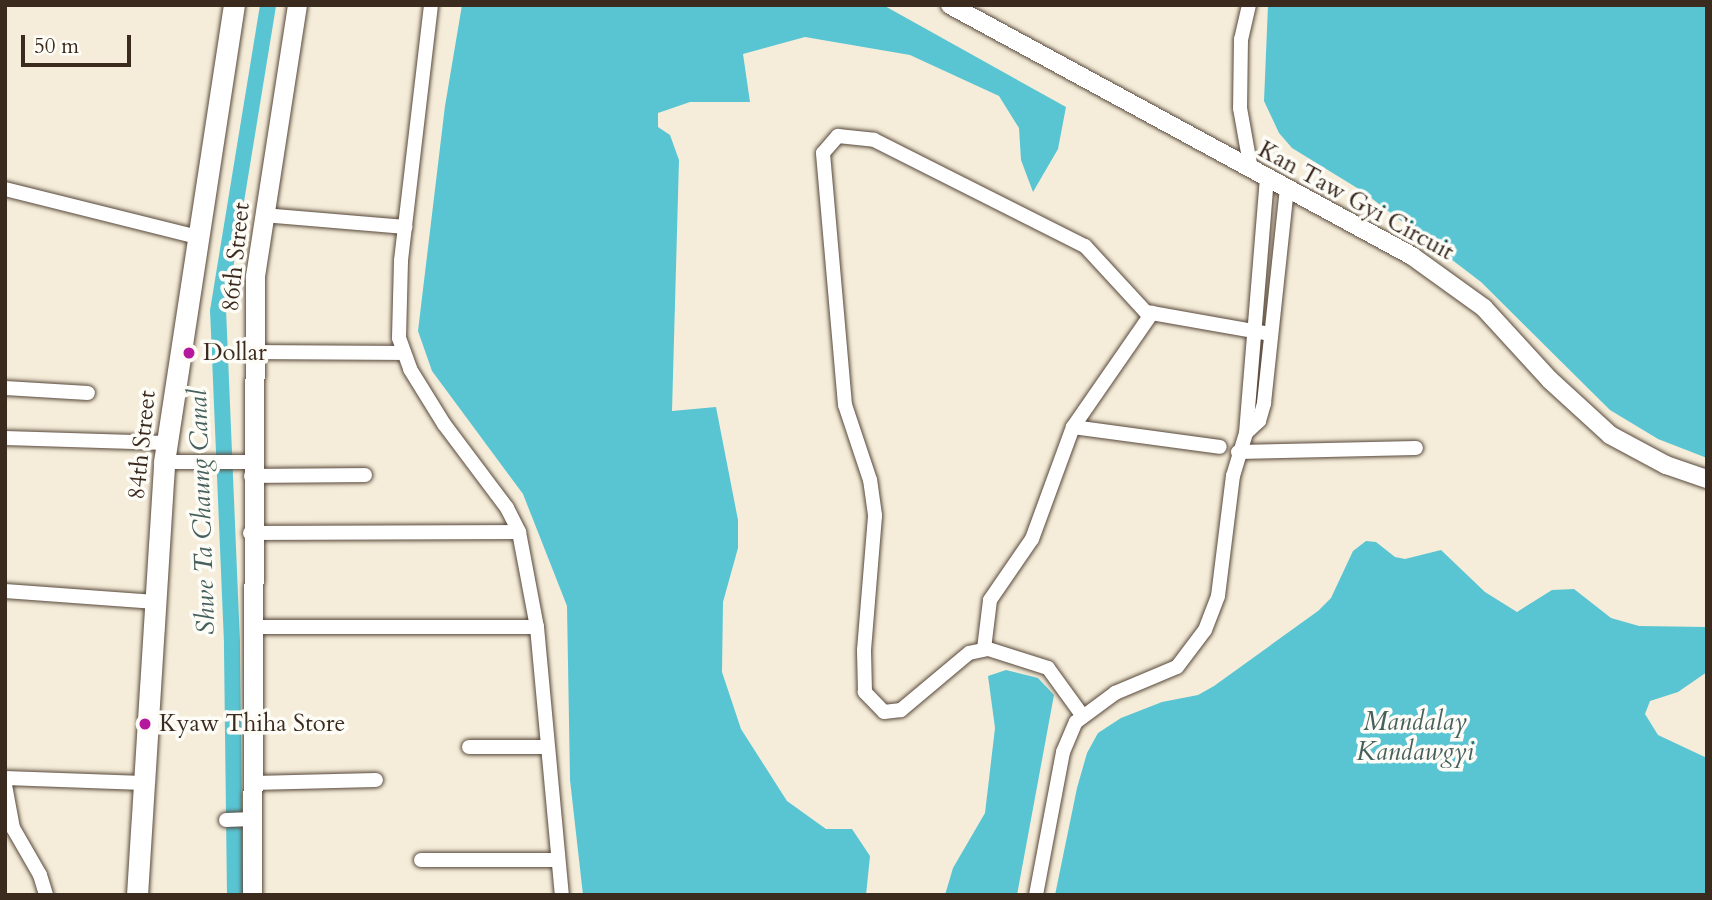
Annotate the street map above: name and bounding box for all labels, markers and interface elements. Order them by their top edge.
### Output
scale bar [24,21,135,65]
text: 50 m [34,32,79,61]
street label: Kan Taw Gyi Circuit [1253,135,1459,267]
street label: 86th Street [216,201,256,313]
place label: Dollar [203,339,267,367]
marker: Dollar [181,345,197,361]
street label: 84th Street [122,389,162,501]
water label: Shwe Ta Chaung Canal [182,389,222,635]
water label: Mandalay Kandawgyi [1356,706,1474,768]
place label: Kyaw Thiha Store [159,710,345,738]
marker: Kyaw Thiha Store [137,716,153,732]

